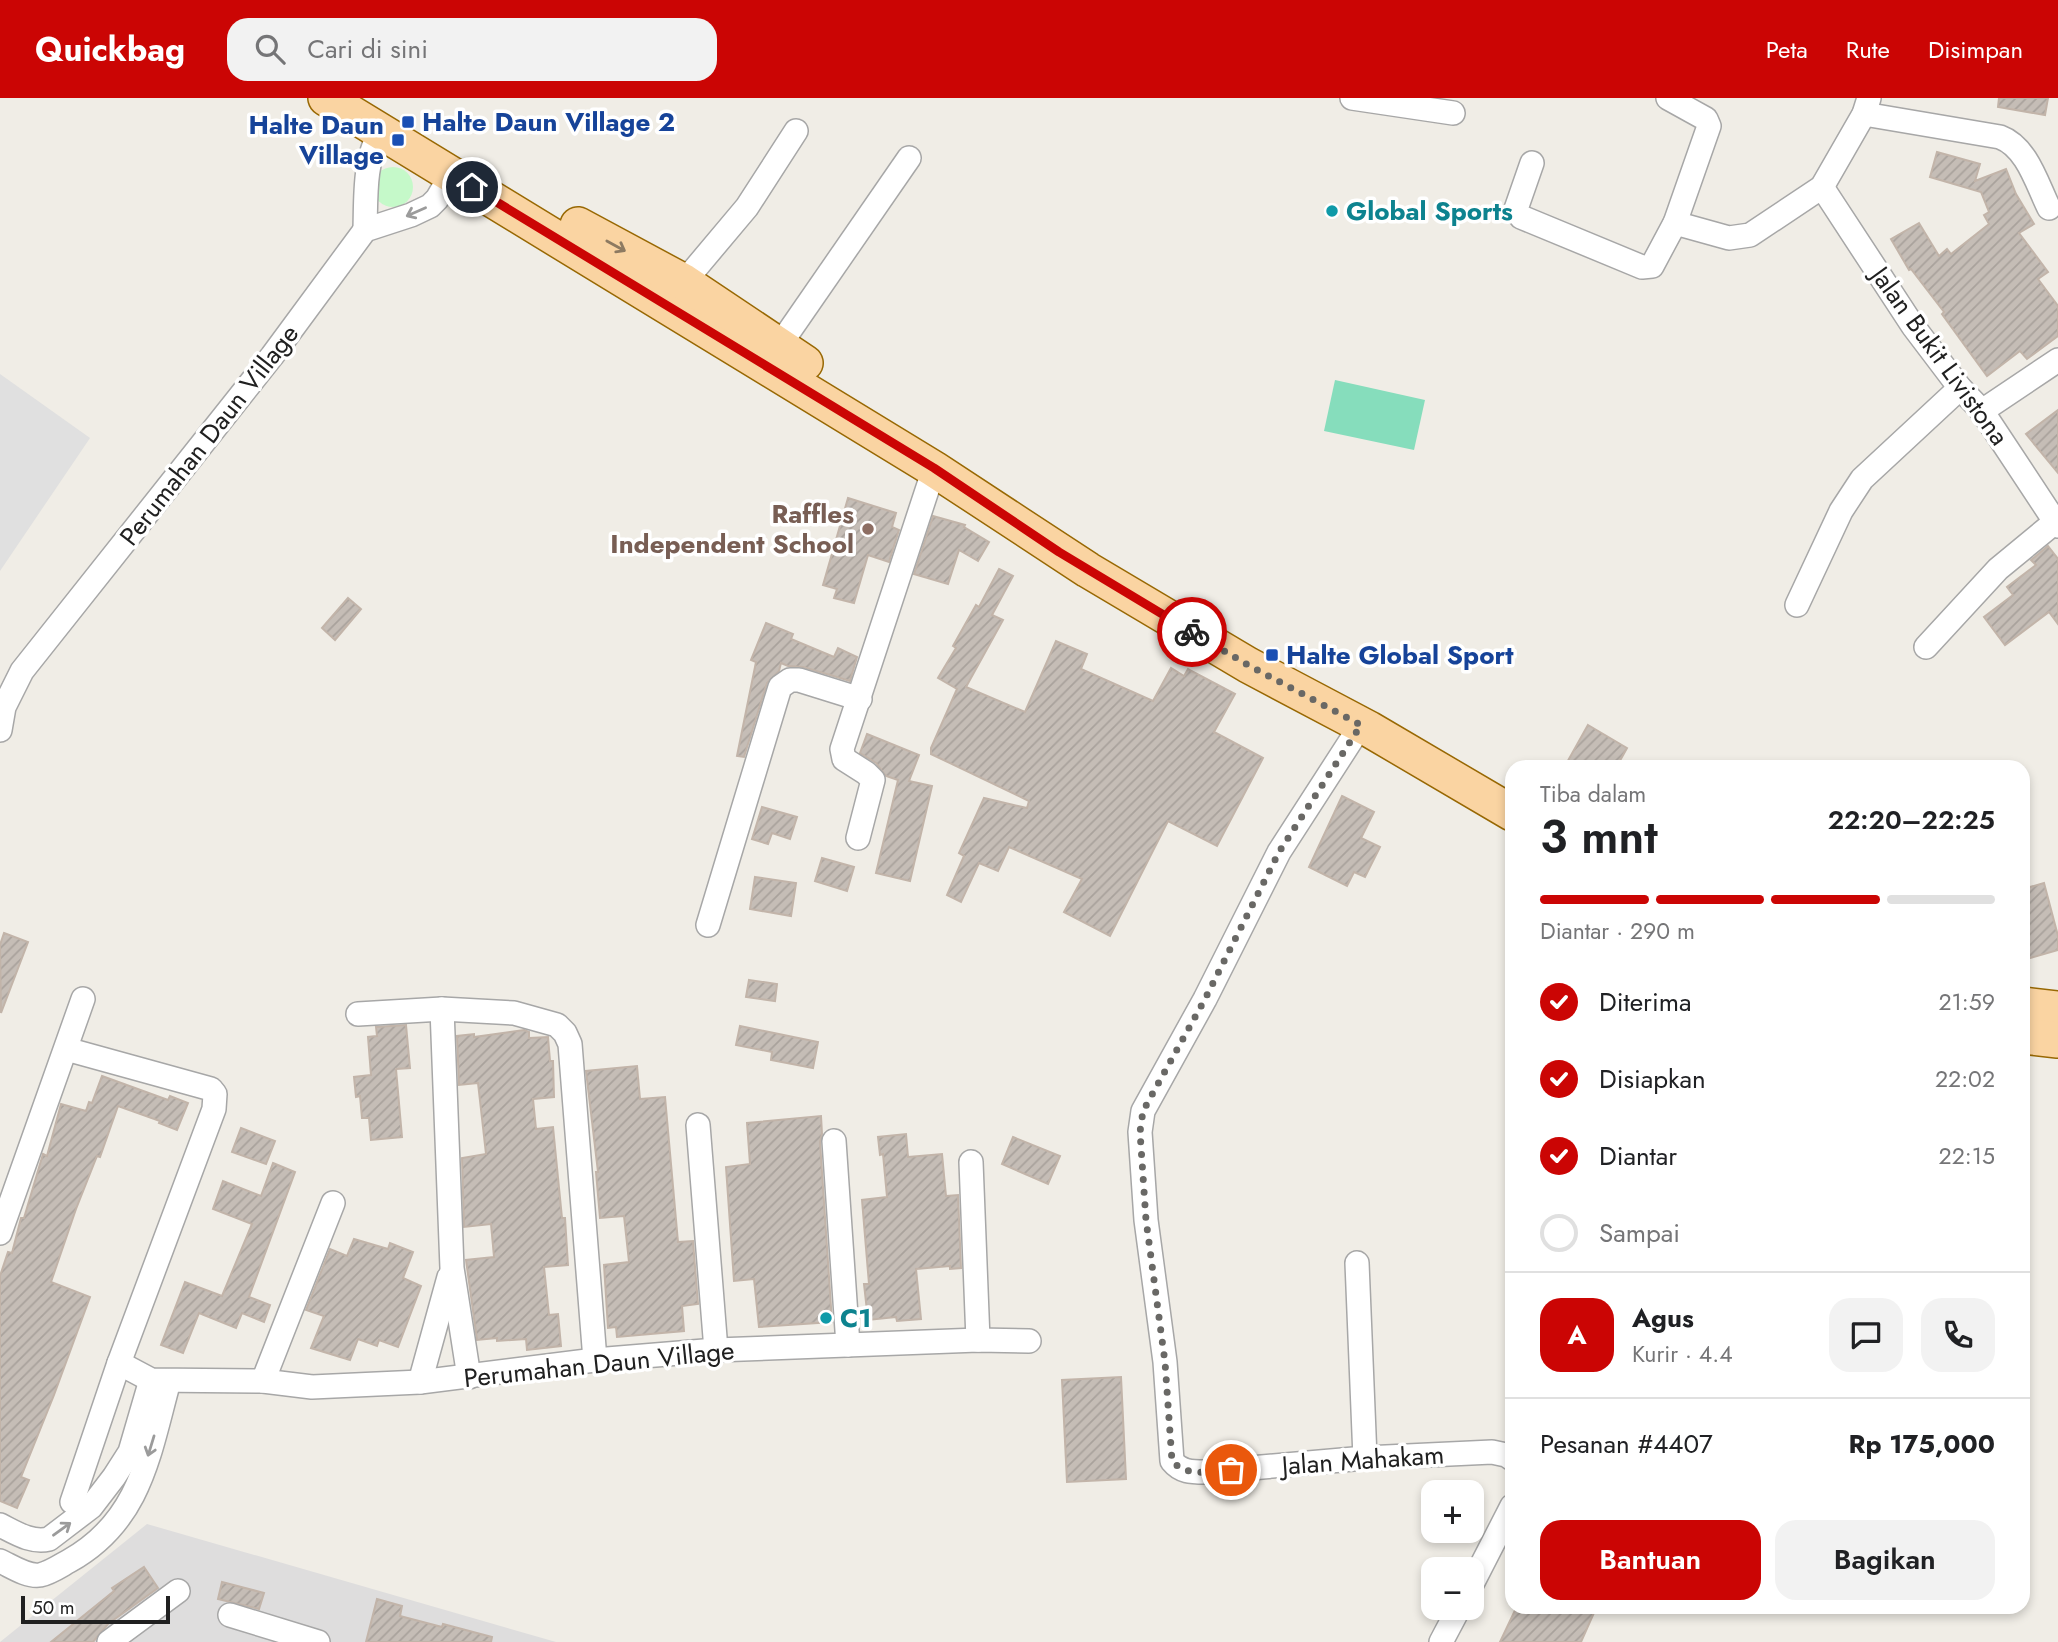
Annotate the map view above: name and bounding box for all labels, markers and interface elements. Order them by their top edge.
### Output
search box [227,18,717,81]
text: Quickbag [35,26,185,73]
icon: search [251,30,289,68]
text: Cari di sini [307,30,428,68]
text: Peta [1766,32,1808,67]
text: Rute [1846,32,1890,67]
text: Disimpan [1928,32,2023,67]
place label: Halte Daun Village 2 [422,103,675,141]
place label: Halte Daun Village [249,106,384,174]
marker: Halte Daun Village 2 [400,114,416,130]
marker: Halte Daun Village [390,132,406,148]
pin [442,157,502,217]
icon: home [453,168,491,206]
place label: Global Sports [1346,192,1513,230]
marker: Global Sports [1324,203,1340,219]
one-way arrow [405,207,427,220]
one-way arrow [605,240,626,253]
street label: Jalan Bukit Livistona [1860,256,2018,453]
street label: Perumahan Daun Village [110,316,308,554]
place label: Raffles Independent School [610,495,854,563]
marker: Raffles Independent School [860,521,876,537]
courier [1157,597,1227,667]
icon: bike [1173,613,1211,651]
place label: Halte Global Sport [1286,636,1514,674]
marker: Halte Global Sport [1264,647,1280,663]
text: Tiba dalam [1540,777,1646,811]
text: 22:20–22:25 [1828,801,1995,839]
text: 3 mnt [1540,804,1658,870]
text: Diantar · 290 m [1540,914,1695,948]
icon: check [1540,983,1578,1021]
text: Diterima [1599,983,1692,1021]
text: 21:59 [1938,985,1995,1019]
icon: check [1540,1060,1578,1098]
text: Disiapkan [1599,1060,1706,1098]
text: 22:02 [1935,1062,1995,1096]
icon: check [1540,1137,1578,1175]
text: Diantar [1599,1137,1677,1175]
text: 22:15 [1939,1139,1995,1173]
text: Sampai [1599,1214,1680,1252]
button: chat [1829,1298,1903,1372]
button: phone [1921,1298,1995,1372]
place label: C1 [840,1299,871,1337]
text: Agus [1632,1299,1694,1337]
marker: C1 [818,1310,834,1326]
text: A [1567,1316,1587,1354]
street label: Perumahan Daun Village [462,1331,736,1397]
text: Kurir · 4.4 [1632,1337,1733,1371]
text: Pesanan #4407 [1540,1425,1713,1463]
text: Rp 175,000 [1849,1425,1995,1463]
one-way arrow [143,1435,156,1457]
street label: Jalan Mahakam [1278,1435,1445,1485]
pin [1201,1440,1261,1500]
icon: bag [1212,1451,1250,1489]
map controls [1421,1480,1484,1620]
button: + [1421,1480,1484,1543]
button: Bantuan [1540,1520,1761,1600]
button: Bagikan [1775,1520,1995,1600]
one-way arrow [52,1522,71,1537]
button: − [1421,1557,1484,1620]
scale bar [21,1593,170,1625]
text: 50 m [32,1594,75,1621]

